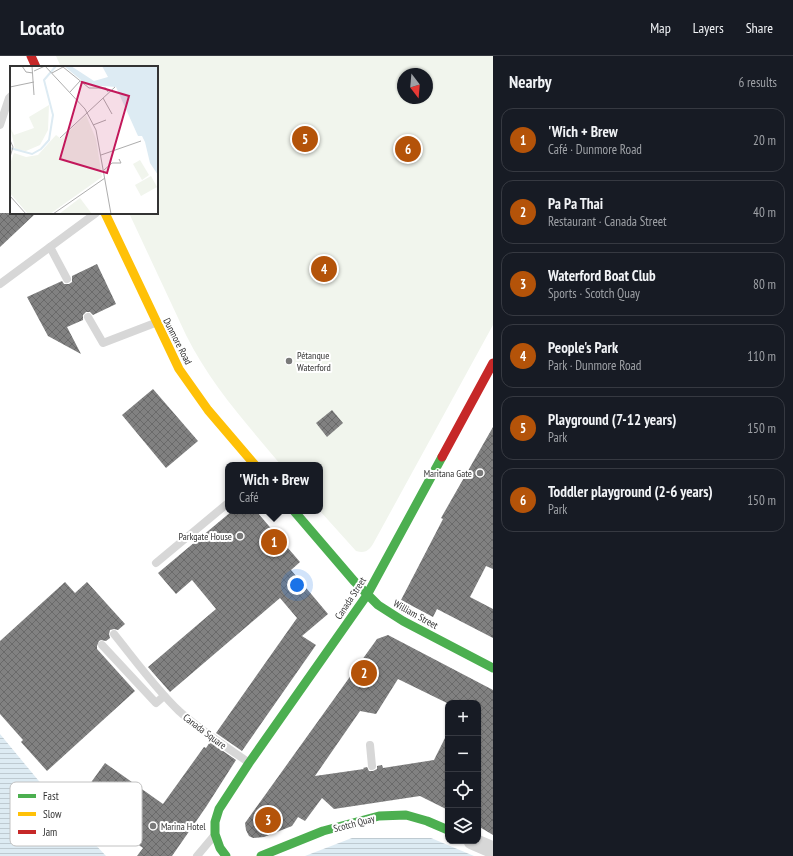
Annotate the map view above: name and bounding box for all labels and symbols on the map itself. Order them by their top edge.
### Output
inset map [10,66,158,214]
north arrow [397,68,433,104]
pin: 5 [292,124,318,154]
pin: 6 [395,134,421,164]
pin: 4 [311,254,337,284]
street label: Dunmore Road [160,316,195,367]
place label: Pétanque Waterford [297,349,331,374]
marker: Pétanque Waterford [284,356,294,366]
place label: Maritana Gate [424,467,472,480]
marker: Maritana Gate [475,468,485,478]
pin: 1 [261,527,287,557]
place label: Parkgate House [178,530,232,543]
marker: Parkgate House [235,531,245,541]
street label: Canada Street [332,574,369,622]
your location [287,575,307,595]
street label: William Street [391,597,441,632]
pin: 2 [351,658,377,688]
street label: Canada Square [180,711,229,752]
legend [10,782,142,846]
text: Fast [43,789,59,803]
pin: 3 [255,805,281,835]
text: Slow [43,807,62,821]
street label: Scotch Quay [332,812,376,835]
place label: Marina Hotel [161,820,206,833]
marker: Marina Hotel [148,821,158,831]
text: Jam [42,825,57,839]

